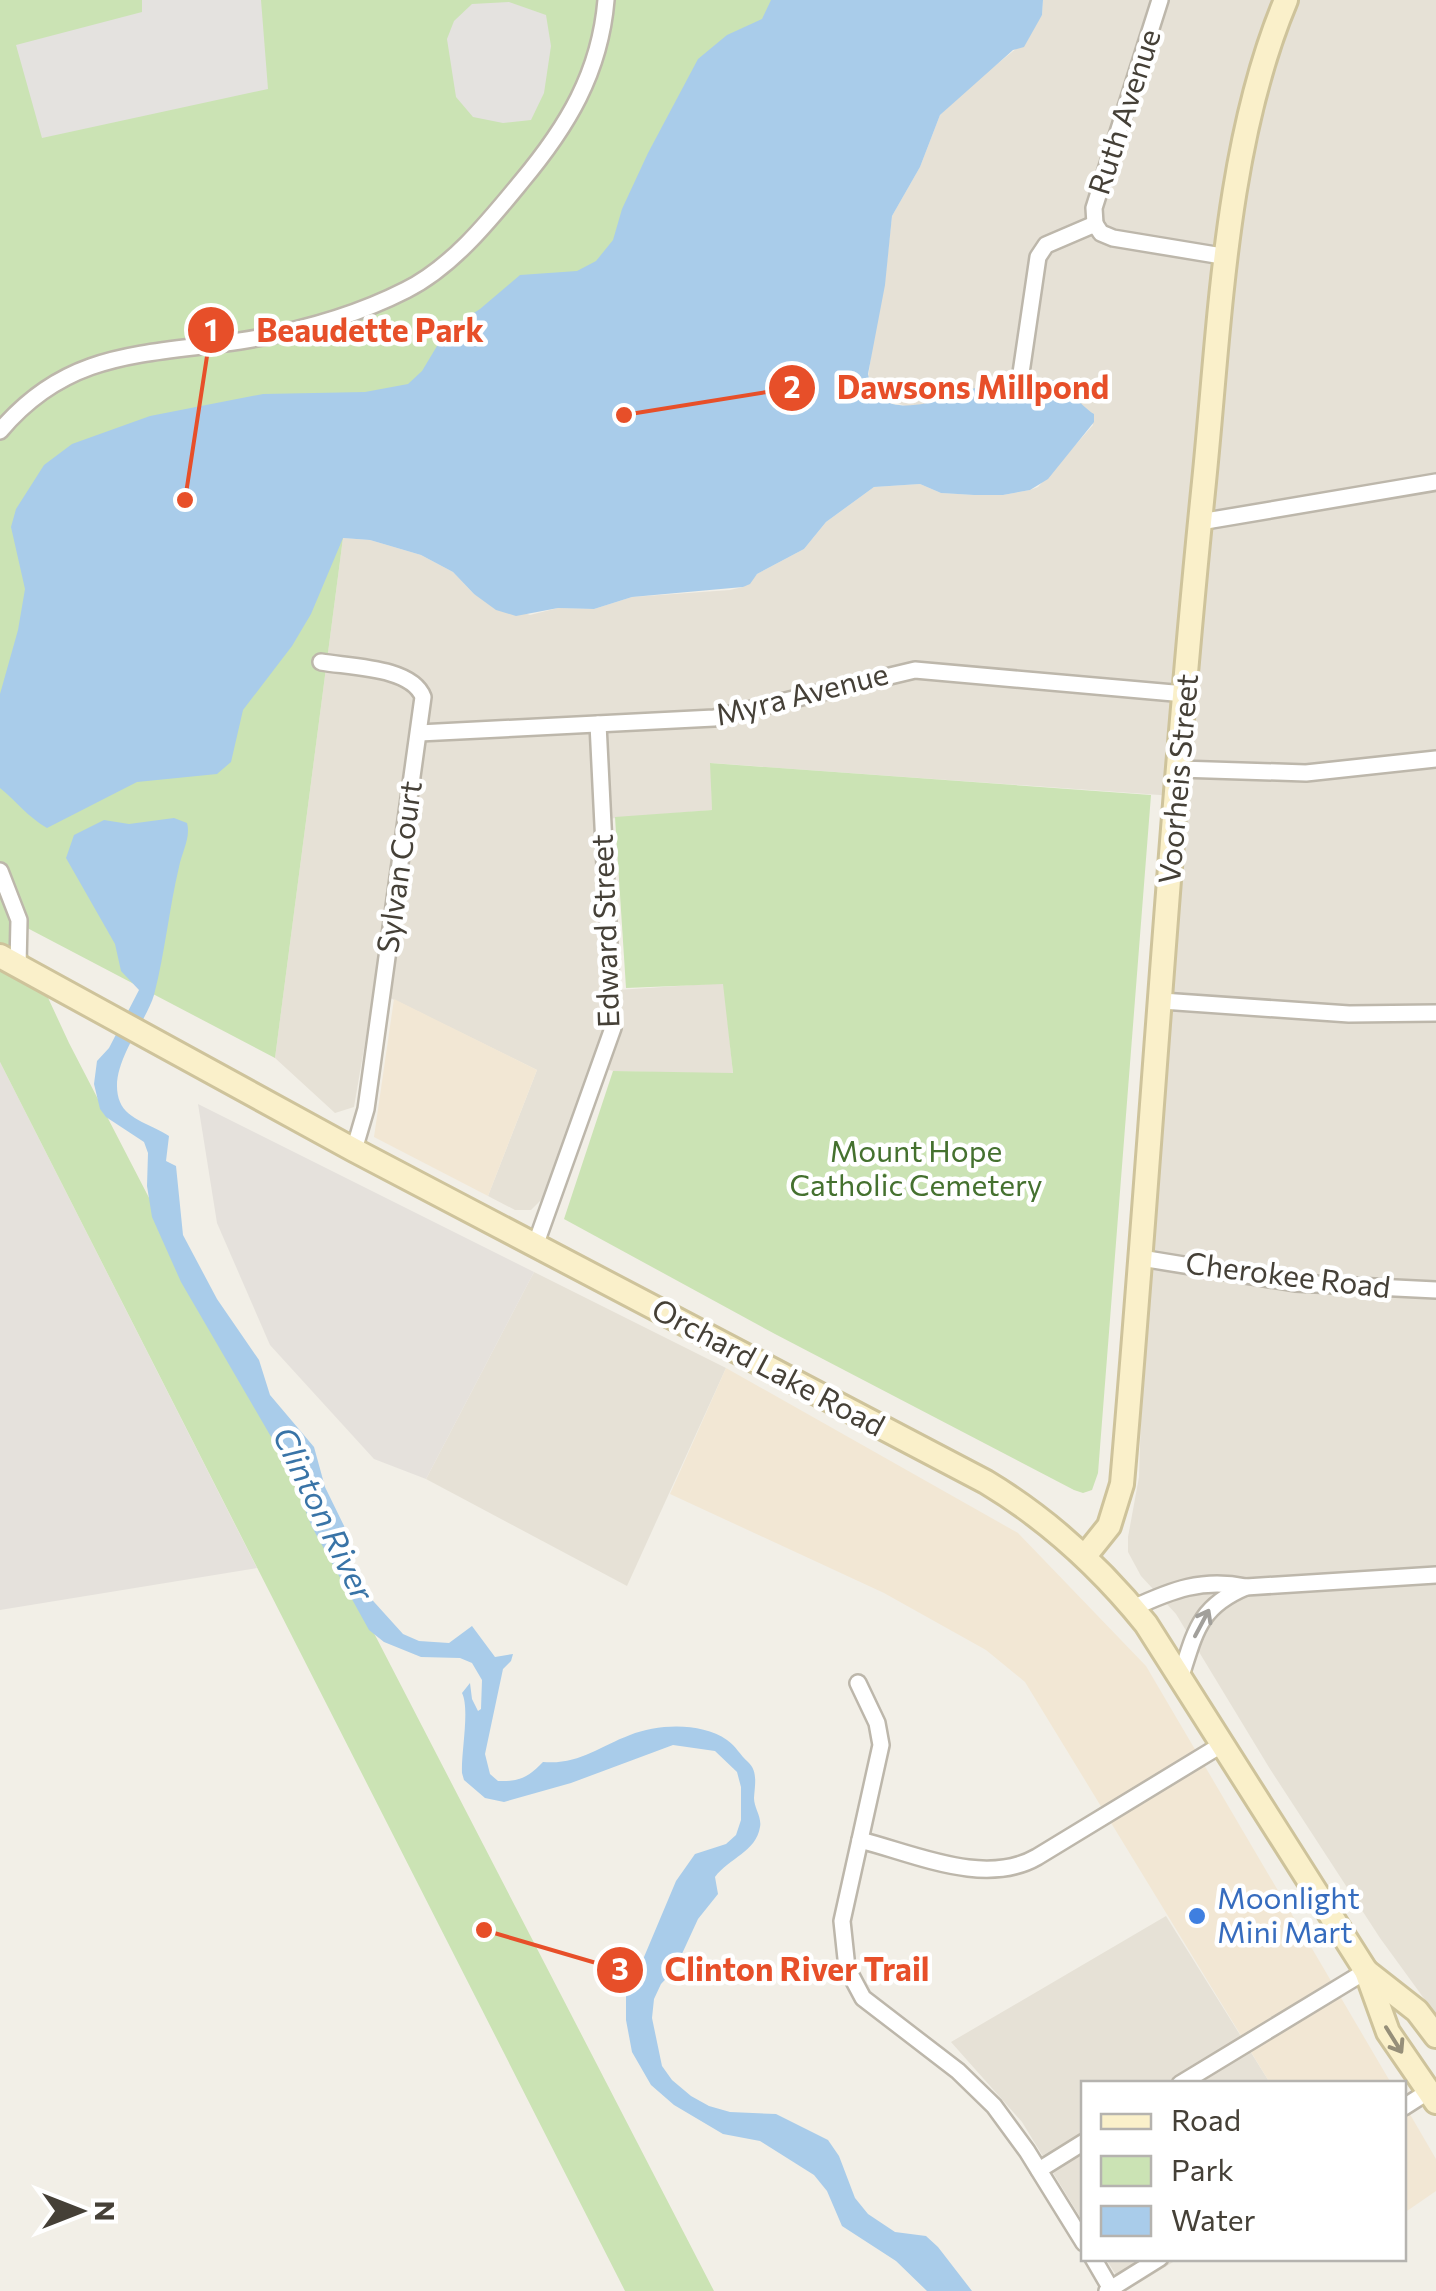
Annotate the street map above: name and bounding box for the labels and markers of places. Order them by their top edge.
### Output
callout: Beaudette Park [186,299,503,361]
callout: Dawsons Millpond [767,357,1129,419]
place label: Moonlight Mini Mart [1217,1878,1360,1949]
marker: Moonlight Mini Mart [1186,1905,1208,1927]
callout: Clinton River Trail [595,1939,950,2001]

